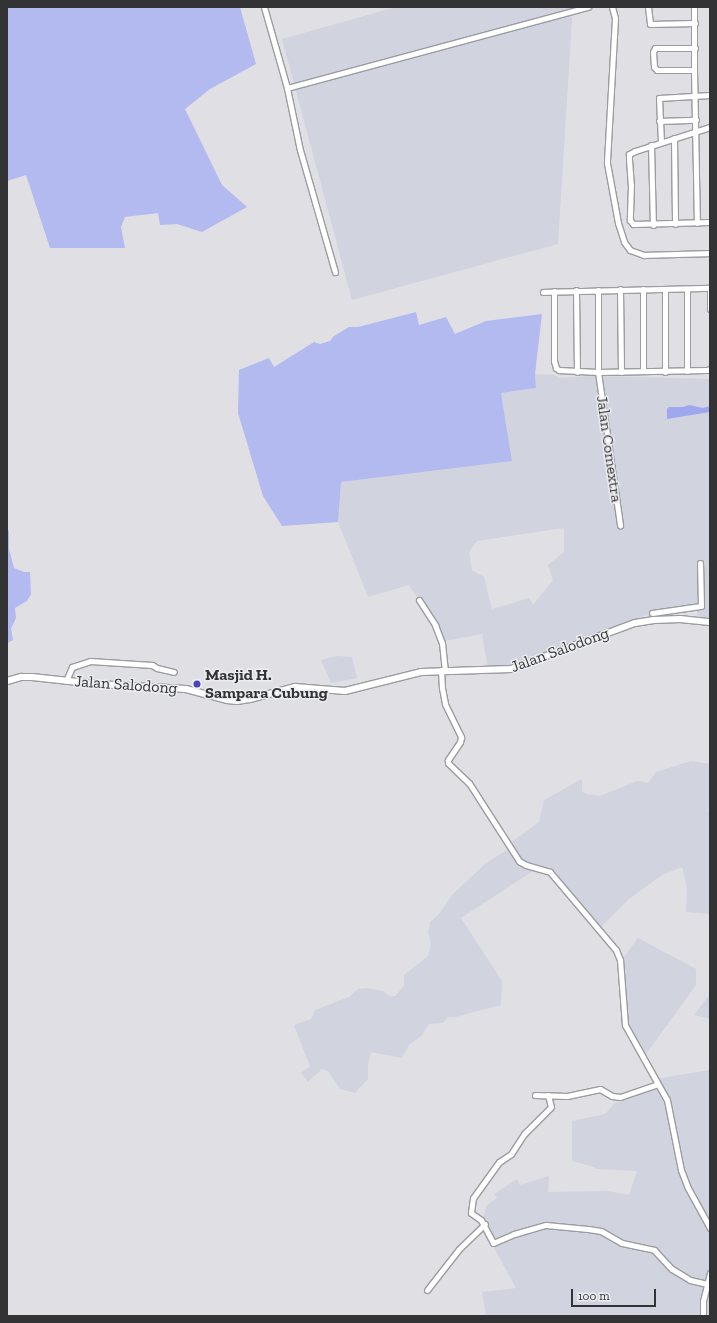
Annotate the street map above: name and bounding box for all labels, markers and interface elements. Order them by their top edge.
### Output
street label: Jalan Comextra [592,394,626,504]
street label: Jalan Salodong [508,623,612,677]
place label: Masjid H. Sampara Cubung [205,665,328,703]
street label: Jalan Salodong [74,672,178,698]
marker: Masjid H. Sampara Cubung [192,679,202,689]
scale bar [573,1281,658,1307]
text: 100 m [578,1289,610,1303]

